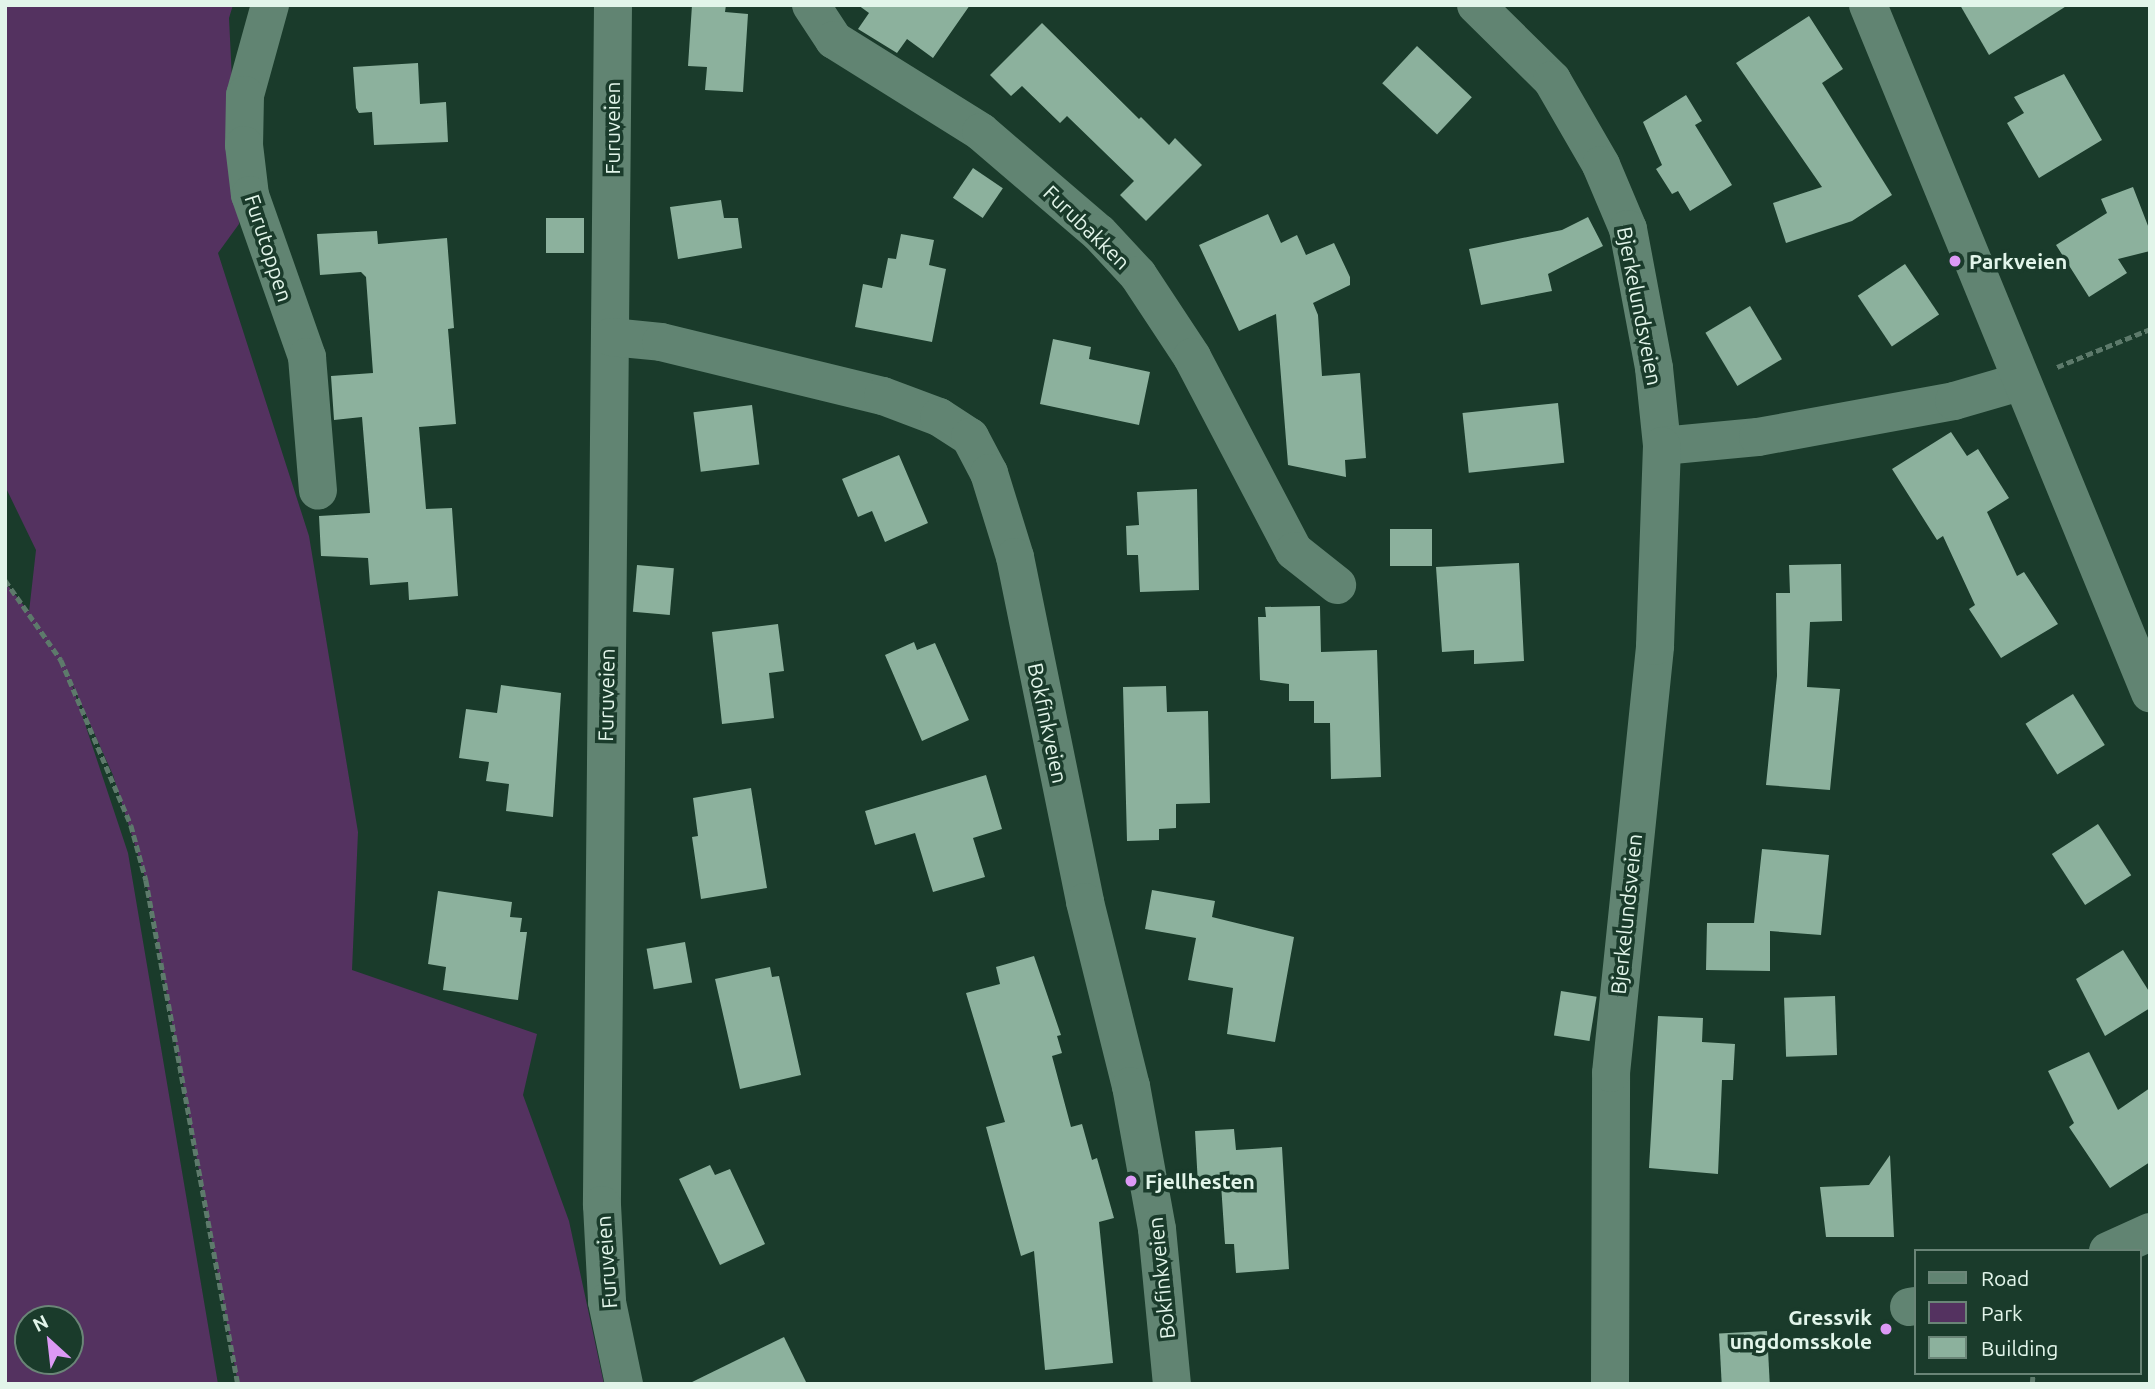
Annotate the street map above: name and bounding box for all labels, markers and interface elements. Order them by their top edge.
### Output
street label: Furuveien [599,81,625,175]
street label: Furubakken [1039,180,1135,274]
street label: Furutoppen [240,191,298,305]
street label: Bjerkelundsveien [1612,224,1668,388]
place label: Parkveien [1969,248,2067,274]
marker: Parkveien [1947,253,1963,269]
street label: Furuveien [593,648,619,742]
street label: Bokfinkveien [1023,660,1073,786]
street label: Bjerkelundsveien [1605,833,1647,995]
place label: Fjellhesten [1145,1168,1255,1194]
marker: Fjellhesten [1123,1173,1139,1189]
street label: Furuveien [590,1215,622,1309]
street label: Bokfinkveien [1142,1216,1180,1340]
legend [1913,1249,2141,1375]
text: Road [1981,1266,2029,1290]
text: Park [1981,1301,2023,1325]
place label: Gressvik ungdomsskole [1730,1304,1872,1354]
north arrow [14,1305,84,1375]
text: N [29,1310,52,1336]
marker: Gressvik ungdomsskole [1878,1321,1894,1337]
text: Building [1981,1336,2058,1360]

